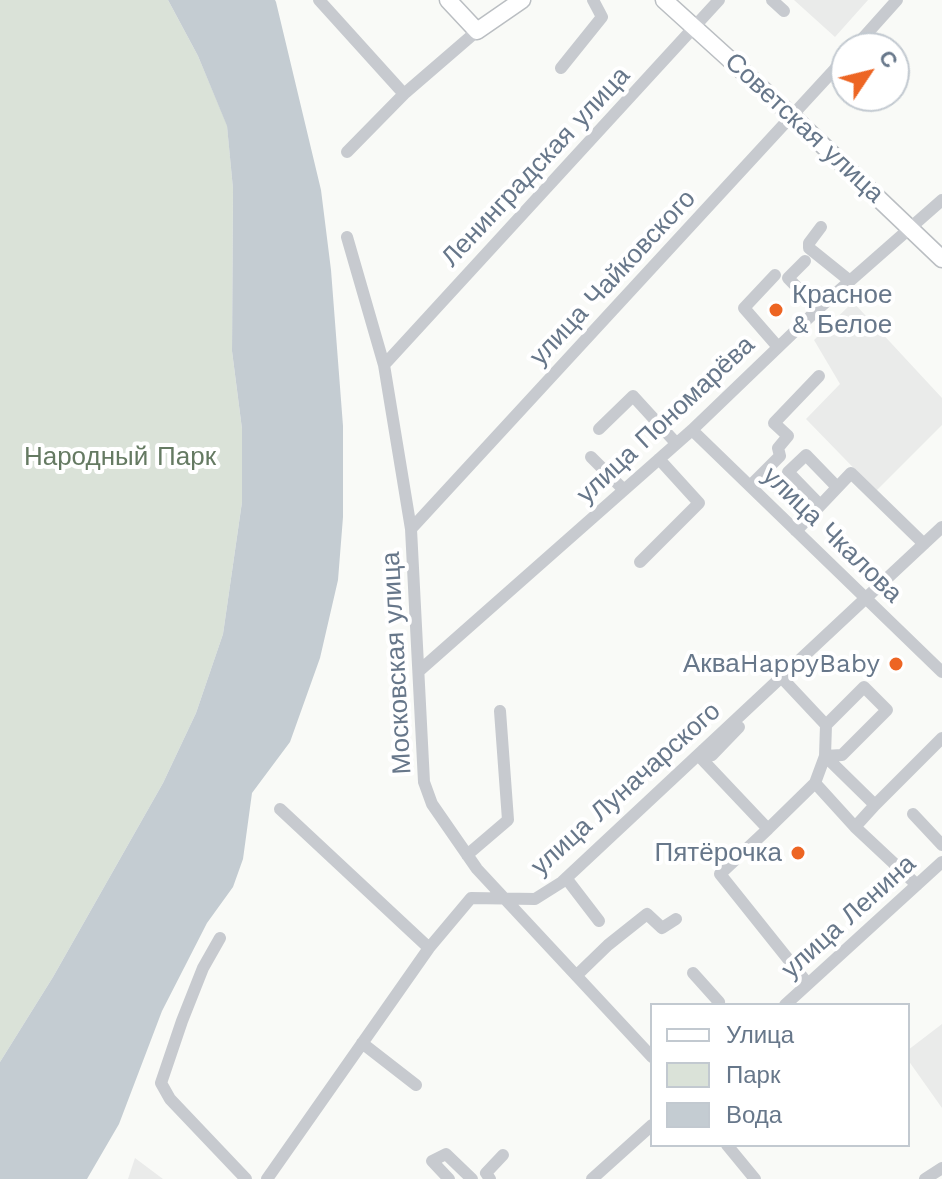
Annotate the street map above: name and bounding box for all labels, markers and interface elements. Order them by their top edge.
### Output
north arrow [830,32,910,112]
street label: Советская улица [718,46,890,210]
street label: Ленинградская улица [435,60,637,274]
street label: улица Чайковского [524,184,702,372]
place label: Красное & Белое [792,279,892,340]
marker: Красное & Белое [767,301,785,319]
street label: улица Пономарёва [571,330,761,510]
park label: Народный Парк [24,441,216,473]
street label: улица Чкалова [756,461,908,609]
street label: Московская улица [376,551,418,775]
place label: АкваHappyBaby [683,648,880,680]
marker: АкваHappyBaby [887,655,905,673]
street label: улица Луначарского [525,696,727,882]
place label: Пятёрочка [655,837,782,869]
marker: Пятёрочка [789,844,807,862]
street label: улица Ленина [776,849,922,985]
legend [650,1003,910,1147]
text: Улица [726,1021,794,1049]
text: Парк [726,1061,780,1089]
text: Вода [726,1101,782,1129]

